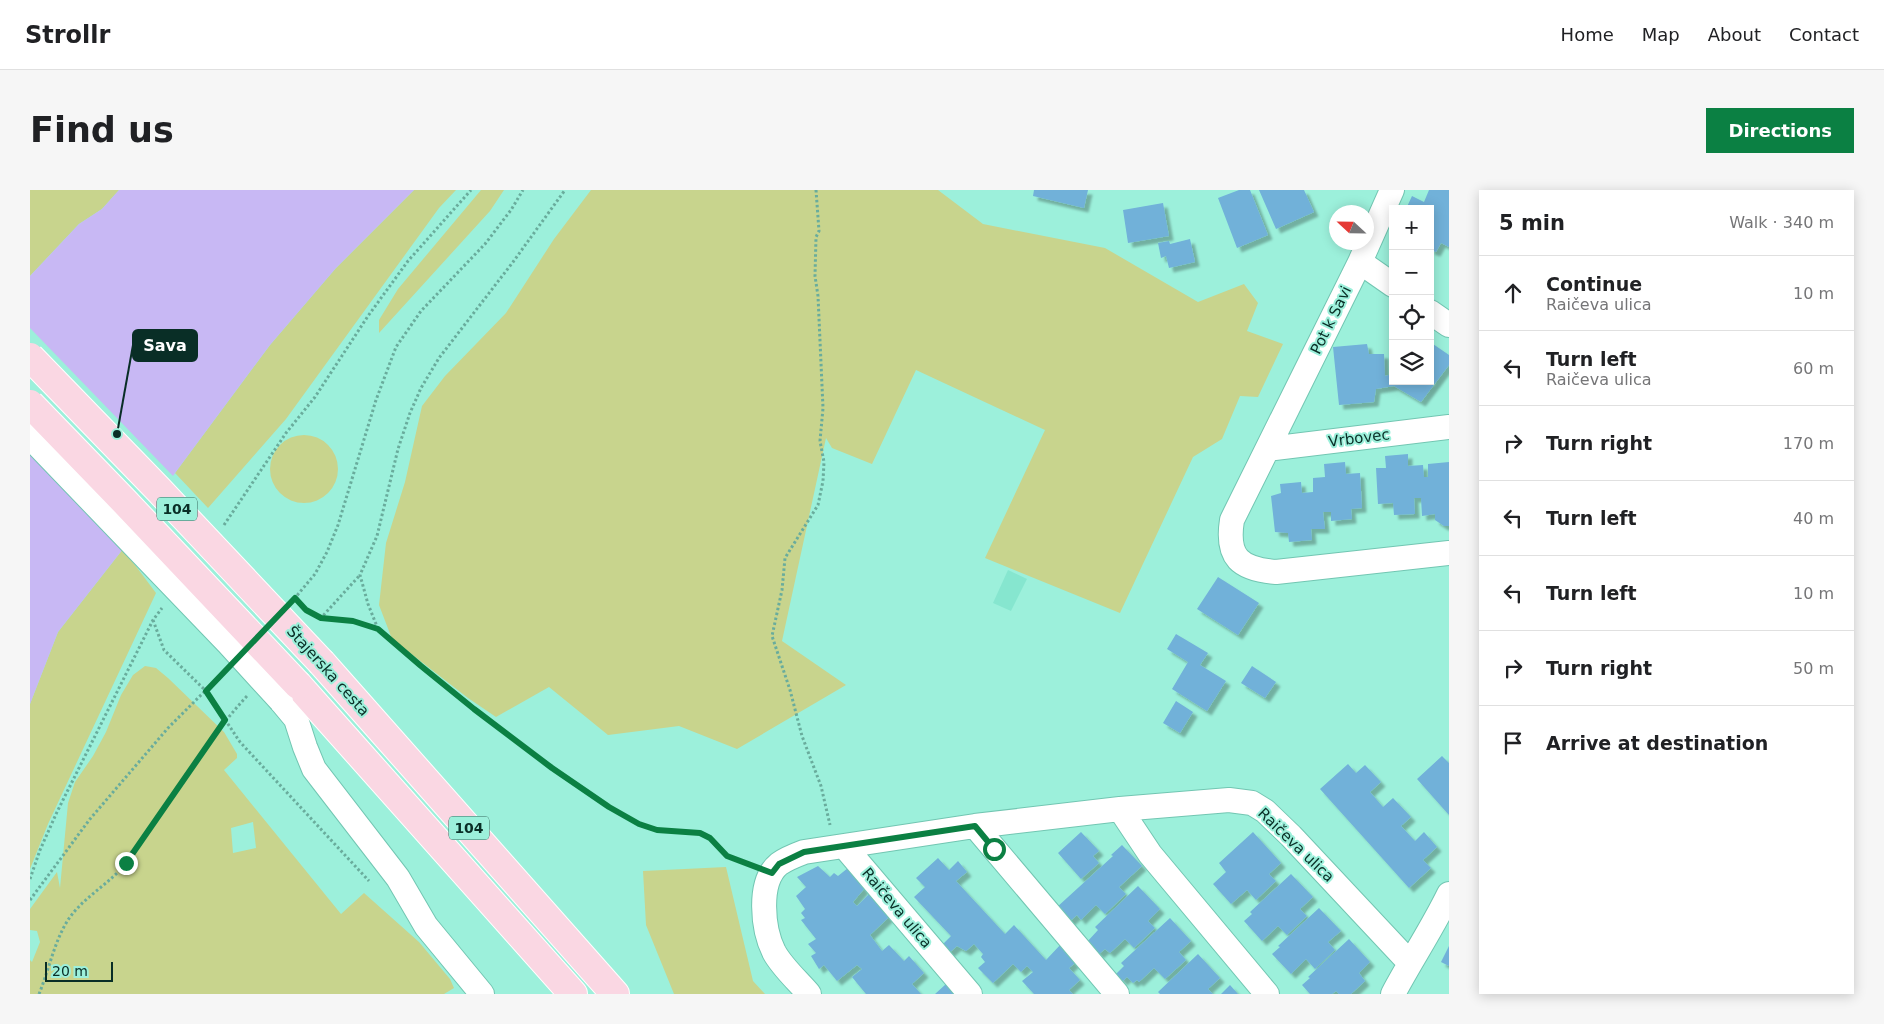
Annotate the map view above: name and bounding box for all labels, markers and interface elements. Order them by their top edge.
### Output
text: Strollr [25,21,110,49]
text: Home [1561,24,1614,45]
text: Map [1642,24,1680,45]
text: About [1708,24,1761,45]
text: Contact [1789,24,1859,45]
button: Directions [1706,108,1854,153]
text: Find us [30,110,174,150]
north arrow [1329,205,1374,250]
map controls [1389,205,1434,385]
button: + [1389,205,1434,250]
text: 5 min [1499,211,1565,235]
text: Walk · 340 m [1729,213,1834,232]
button: − [1389,250,1434,295]
text: Continue [1546,273,1642,295]
icon: ahead [1499,279,1527,307]
street label: Pot k Savi [1307,283,1355,357]
text: 10 m [1793,284,1834,303]
button: locate [1389,295,1434,340]
text: Raičeva ulica [1546,295,1652,314]
callout: Sava [133,330,197,361]
text: Sava [143,336,187,355]
button: layers [1389,340,1434,385]
text: Turn left [1546,348,1637,370]
icon: left [1499,354,1527,382]
text: 60 m [1793,359,1834,378]
text: Raičeva ulica [1546,370,1652,389]
street label: Vrbovec [1327,425,1391,451]
icon: right [1499,429,1527,457]
text: Turn right [1546,432,1652,454]
text: 170 m [1783,434,1834,453]
road number: 104 [157,498,197,520]
icon: left [1499,504,1527,532]
text: Turn left [1546,507,1637,529]
text: 40 m [1793,509,1834,528]
icon: left [1499,579,1527,607]
text: Turn left [1546,582,1637,604]
text: 10 m [1793,584,1834,603]
street label: Štajerska cesta [283,622,374,720]
icon: right [1499,654,1527,682]
text: Turn right [1546,657,1652,679]
text: 50 m [1793,659,1834,678]
icon: arrive [1499,729,1527,757]
text: Arrive at destination [1546,732,1768,754]
street label: Raičeva ulica [1254,804,1338,886]
road number: 104 [449,816,489,840]
route start [983,838,1006,861]
route end [115,852,138,875]
street label: Raičeva ulica [858,864,936,952]
scale bar [45,959,112,982]
text: 20 m [52,963,88,979]

